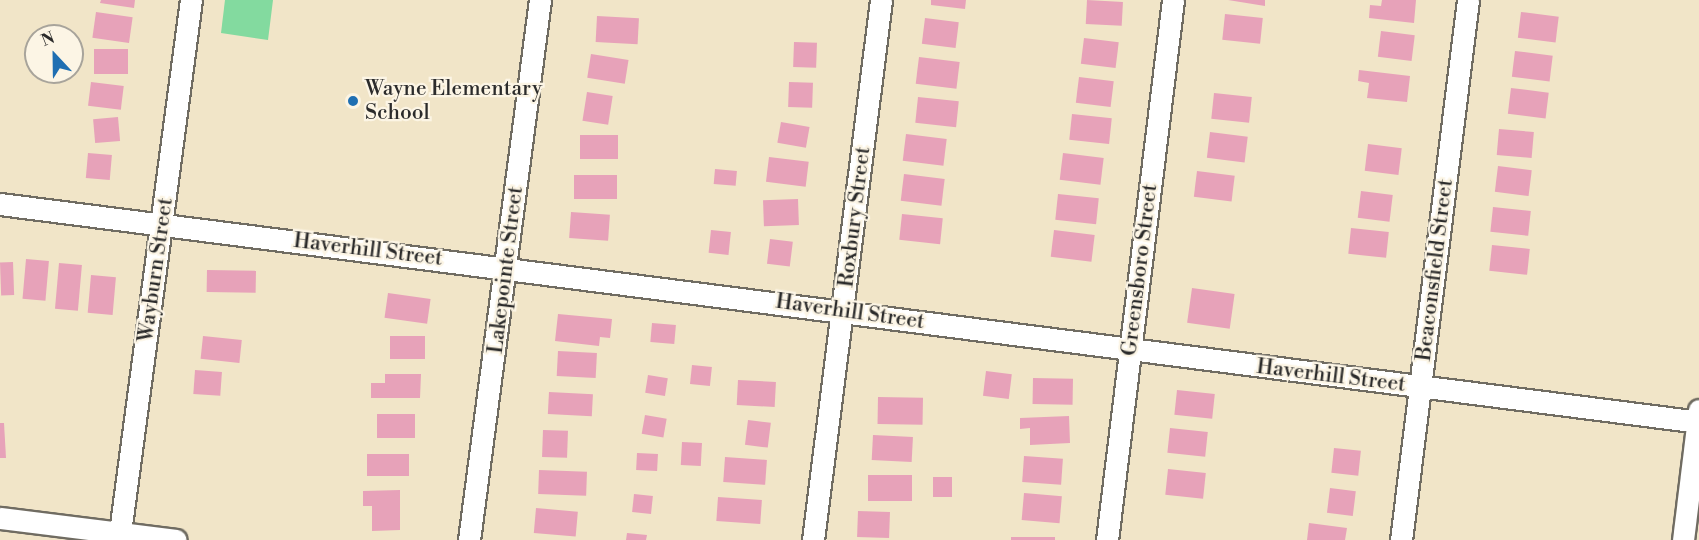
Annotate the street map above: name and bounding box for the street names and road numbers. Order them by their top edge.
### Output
street label: Roxbury Street [834,145,876,289]
street label: Beaconsfield Street [1411,178,1459,362]
street label: Greensboro Street [1117,183,1163,357]
street label: Lakepointe Street [483,185,529,355]
street label: Wayburn Street [133,196,179,344]
street label: Haverhill Street [292,228,444,272]
street label: Haverhill Street [774,289,926,335]
street label: Haverhill Street [1255,354,1407,398]

